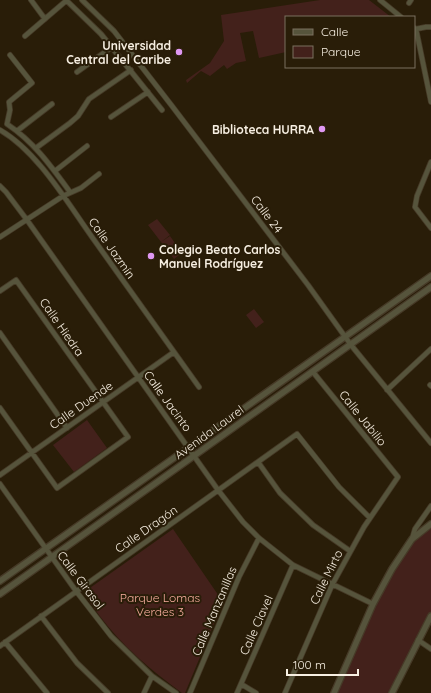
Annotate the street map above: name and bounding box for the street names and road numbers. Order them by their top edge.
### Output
street label: Calle 24 [248,192,286,236]
street label: Calle Jazmín [86,215,138,281]
street label: Calle Hiedra [36,295,88,359]
street label: Calle Jacinto [141,368,195,434]
street label: Calle Duende [46,378,116,432]
street label: Calle Jabilio [336,387,390,449]
street label: Avenida Laurel [171,402,247,462]
street label: Calle Dragón [112,502,180,556]
street label: Calle Mirto [306,547,346,607]
street label: Calle Girasol [54,548,108,612]
street label: Calle Manzanillas [188,564,240,658]
street label: Calle Clavel [236,593,276,657]

